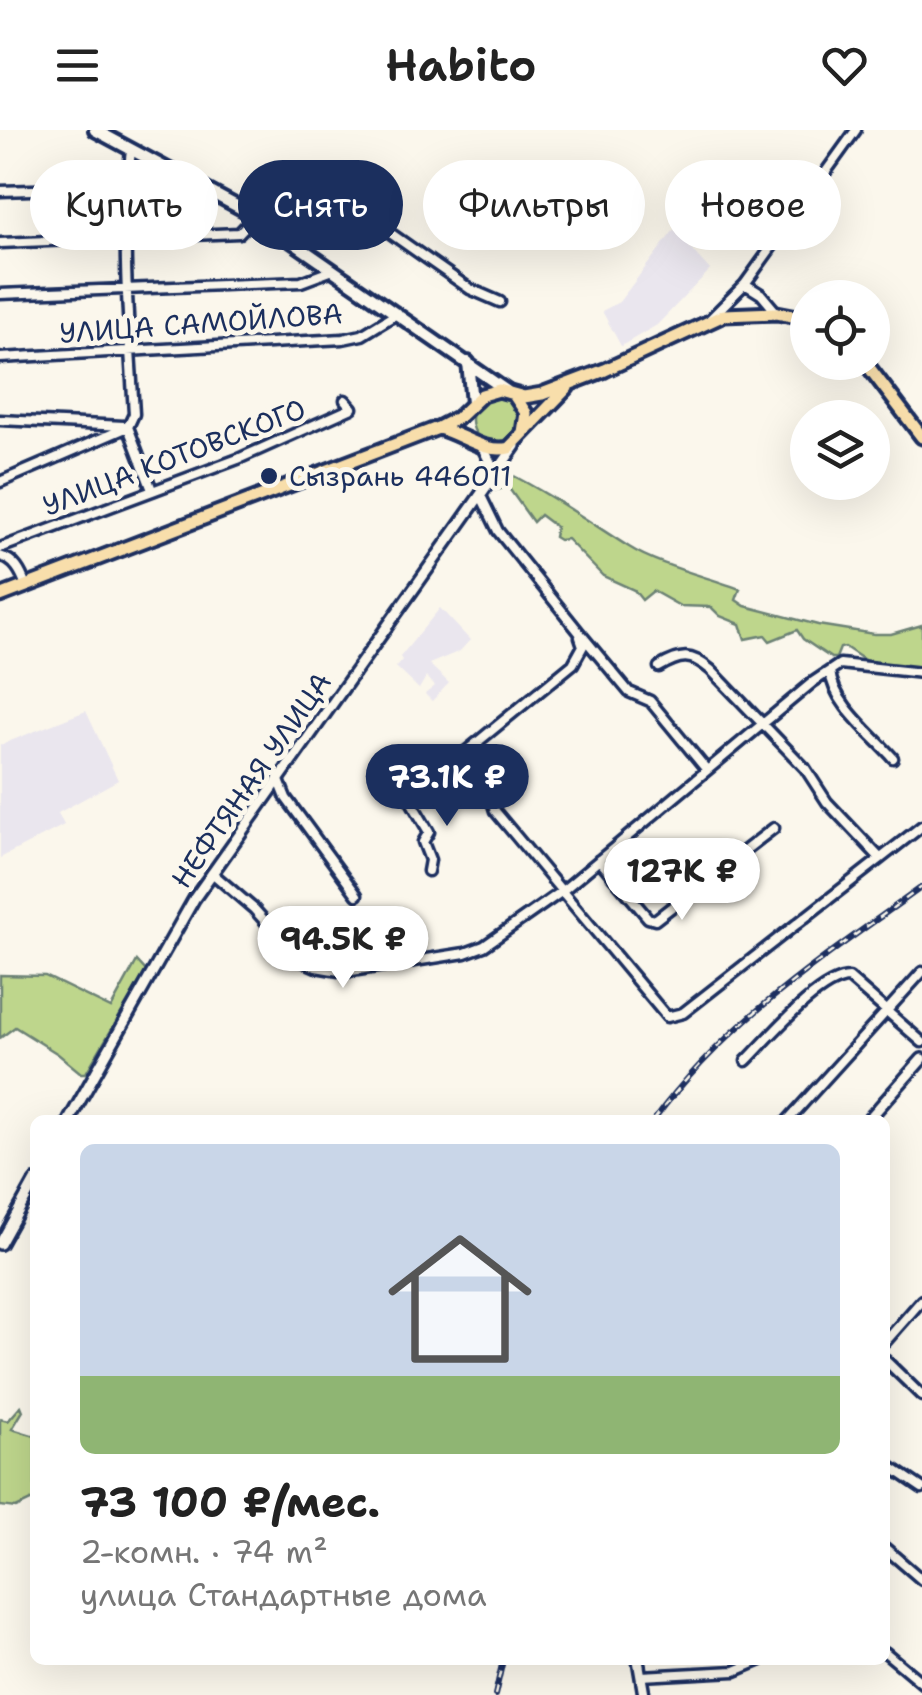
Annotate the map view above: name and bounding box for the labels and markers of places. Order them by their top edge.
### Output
place label: Сызрань 446011 [289,457,512,495]
marker: Сызрань 446011 [258,465,280,487]
pin: 73.1K ₽ [355,744,539,829]
pin: 127K ₽ [601,838,763,923]
pin: 94.5K ₽ [251,906,435,991]

